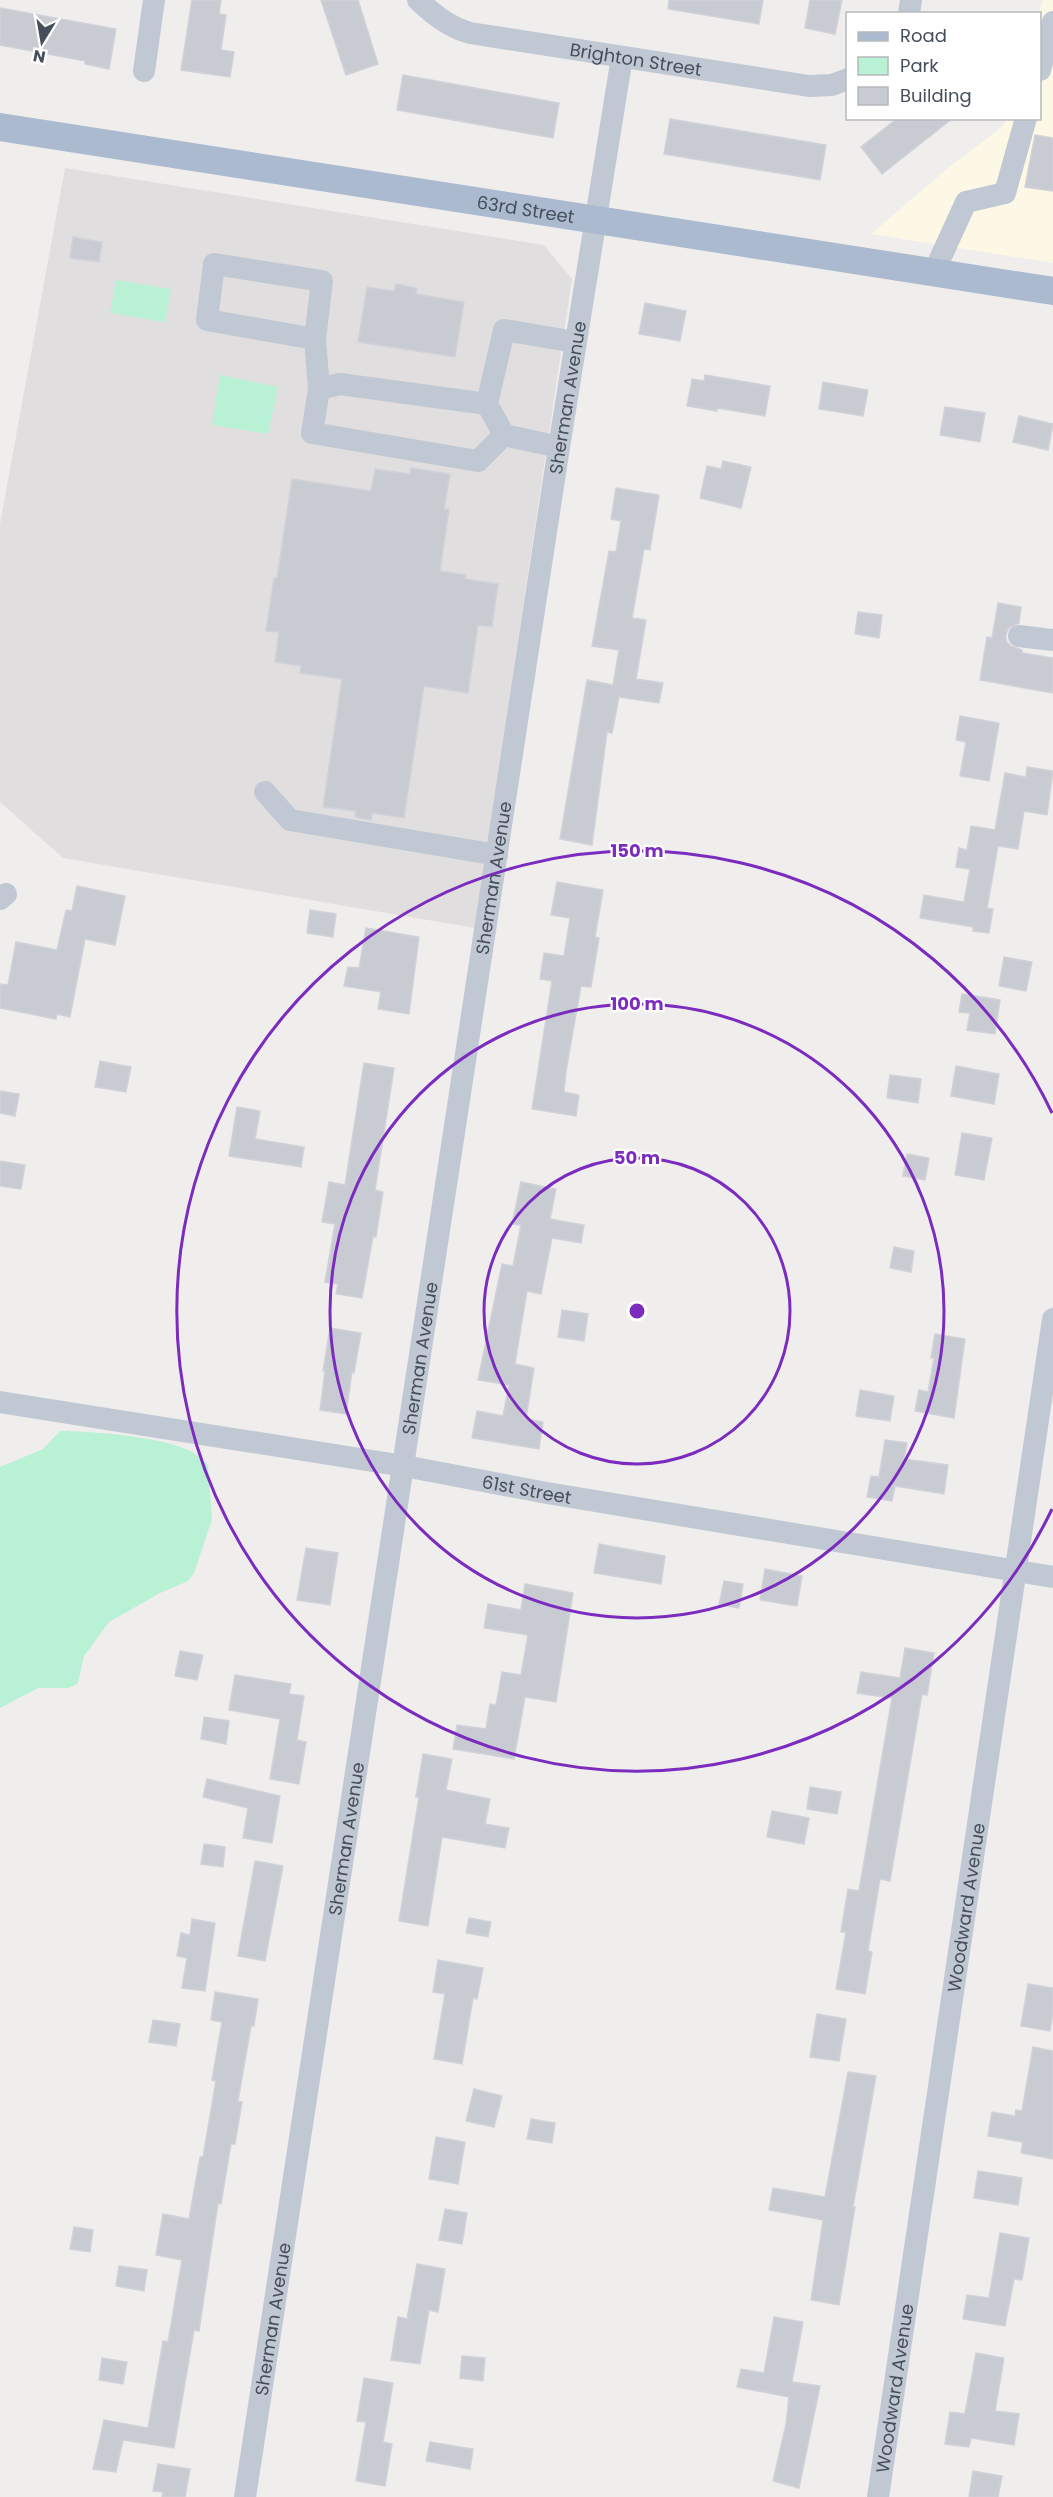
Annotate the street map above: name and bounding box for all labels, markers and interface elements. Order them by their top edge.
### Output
north arrow [12,12,72,72]
legend [846,12,1041,120]
text: Road [900,23,947,48]
street label: Brighton Street [568,36,703,82]
text: N [31,44,47,69]
text: Park [900,53,939,78]
text: Building [900,83,972,108]
street label: 63rd Street [475,189,576,229]
street label: Sherman Avenue [543,319,592,476]
street label: Sherman Avenue [469,800,517,956]
text: 150 m [610,838,664,863]
text: 100 m [610,991,664,1016]
text: 50 m [614,1145,660,1170]
street label: Sherman Avenue [395,1280,443,1437]
centre of rings [627,1301,647,1321]
street label: 61st Street [480,1468,574,1509]
street label: Sherman Avenue [322,1760,370,1917]
street label: Woodward Avenue [941,1821,991,1994]
street label: Sherman Avenue [248,2241,296,2397]
street label: Woodward Avenue [869,2302,919,2475]

